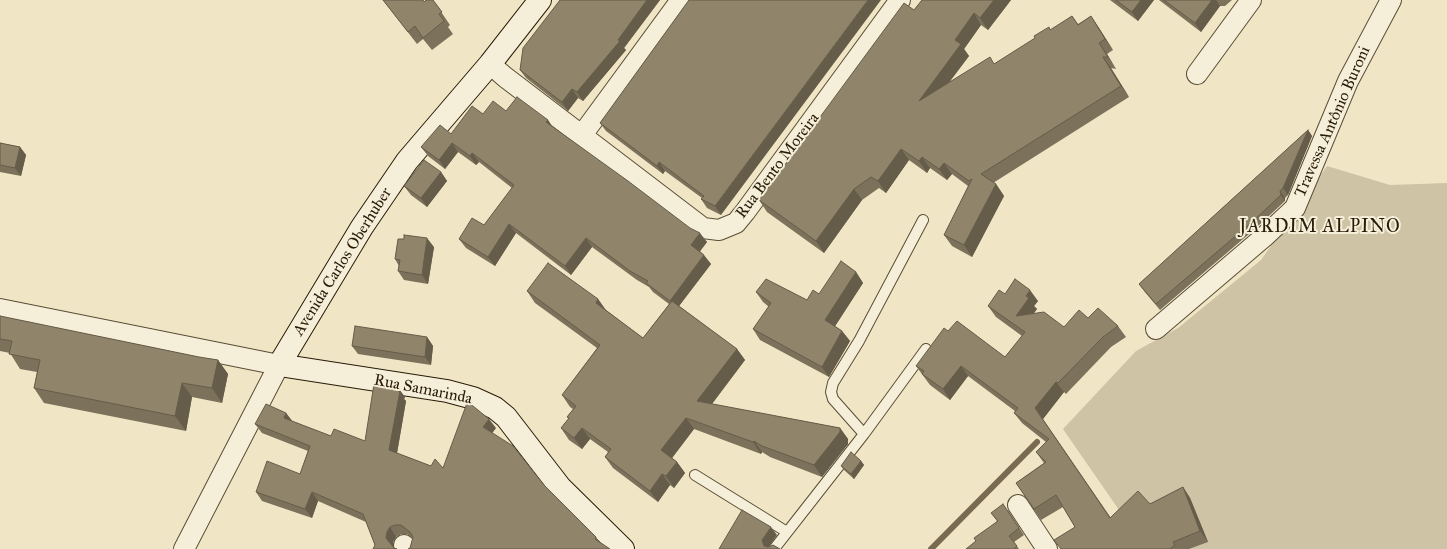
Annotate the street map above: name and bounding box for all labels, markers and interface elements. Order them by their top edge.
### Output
street label: Travessa Antônio Buroni [1291,44,1375,200]
street label: Rua Bento Moreira [732,109,824,223]
street label: Avenida Carlos Oberhuber [290,184,396,340]
district label: JARDIM ALPINO [1239,217,1401,239]
street label: Rua Samarinda [372,371,474,409]

